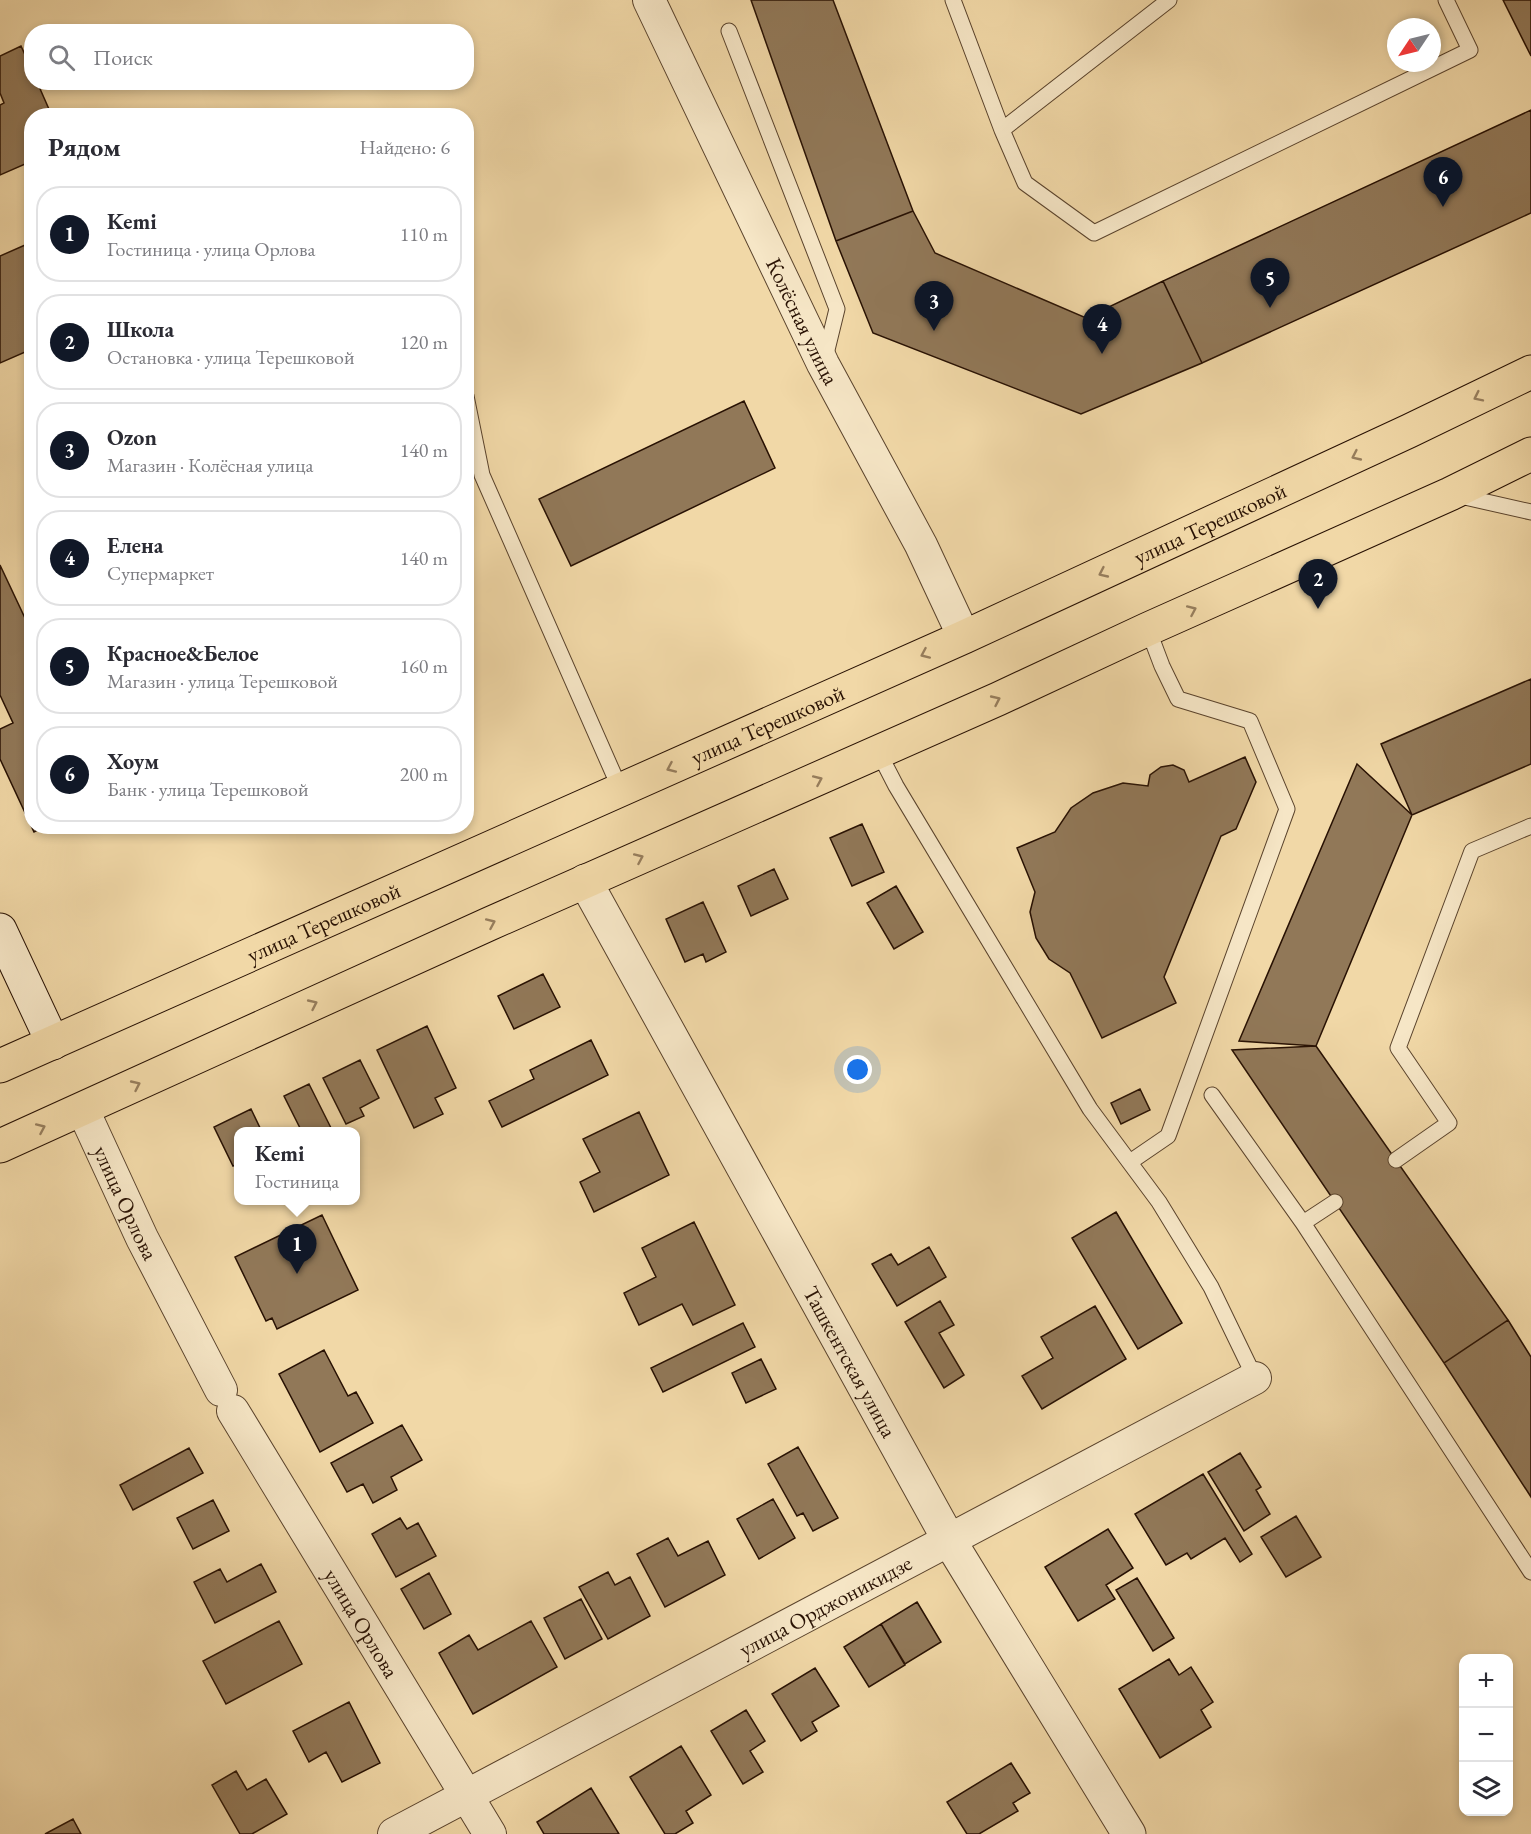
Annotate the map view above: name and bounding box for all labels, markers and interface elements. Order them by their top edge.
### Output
north arrow [1387,18,1441,72]
search box [24,24,474,90]
icon: search [45,41,78,74]
text: Поиск [93,43,153,72]
text: Рядом [48,130,121,164]
text: Найдено: 6 [359,134,450,160]
pin: 6 [1424,158,1462,207]
text: Kemi [107,207,157,236]
text: 1 [64,221,75,247]
text: 110 m [400,221,448,247]
text: Гостиница · улица Орлова [107,236,315,262]
street label: Колёсная улица [759,253,846,390]
pin: 5 [1250,258,1290,308]
pin: 3 [914,282,954,331]
pin: 4 [1082,304,1122,354]
text: Школа [107,315,174,344]
text: 2 [64,329,75,355]
text: 120 m [400,329,448,355]
text: Остановка · улица Терешковой [107,344,354,370]
one-way arrow [1474,390,1485,402]
text: Ozon [107,423,157,452]
text: 3 [64,437,75,463]
text: 140 m [400,437,448,463]
one-way arrow [1351,448,1362,460]
text: Магазин · Колёсная улица [107,452,313,478]
street label: улица Терешковой [1129,476,1291,571]
text: Елена [107,531,163,560]
text: 4 [64,545,75,571]
text: 140 m [400,545,448,571]
text: Супермаркет [107,560,214,586]
pin: 2 [1298,560,1338,609]
one-way arrow [1098,565,1109,577]
one-way arrow [1185,605,1196,617]
text: Красное&Белое [107,639,259,668]
one-way arrow [921,647,932,659]
text: 5 [64,653,75,679]
text: 160 m [400,653,448,679]
text: Магазин · улица Терешковой [107,668,338,694]
street label: улица Терешковой [686,678,849,772]
one-way arrow [989,696,1000,708]
text: Хоум [107,747,159,776]
text: 6 [64,761,75,787]
text: 200 m [400,761,448,787]
one-way arrow [666,761,677,773]
one-way arrow [811,775,822,787]
text: Банк · улица Терешковой [107,776,309,802]
one-way arrow [633,853,644,865]
street label: улица Терешковой [242,876,405,969]
one-way arrow [484,919,495,931]
one-way arrow [307,1000,318,1012]
your location [843,1055,872,1084]
one-way arrow [129,1081,140,1093]
one-way arrow [35,1123,46,1135]
popup [234,1127,360,1205]
text: Kemi [255,1139,304,1168]
street label: улица Орлова [86,1141,165,1265]
text: Гостиница [255,1168,339,1194]
pin: 1 [278,1224,316,1274]
street label: Ташкентская улица [796,1281,904,1443]
street label: улица Орджоникидзе [734,1548,917,1664]
street label: улица Орлова [317,1563,406,1684]
map controls [1459,1654,1513,1816]
button: + [1459,1654,1513,1708]
button: − [1459,1708,1513,1762]
button: layers [1459,1762,1513,1816]

